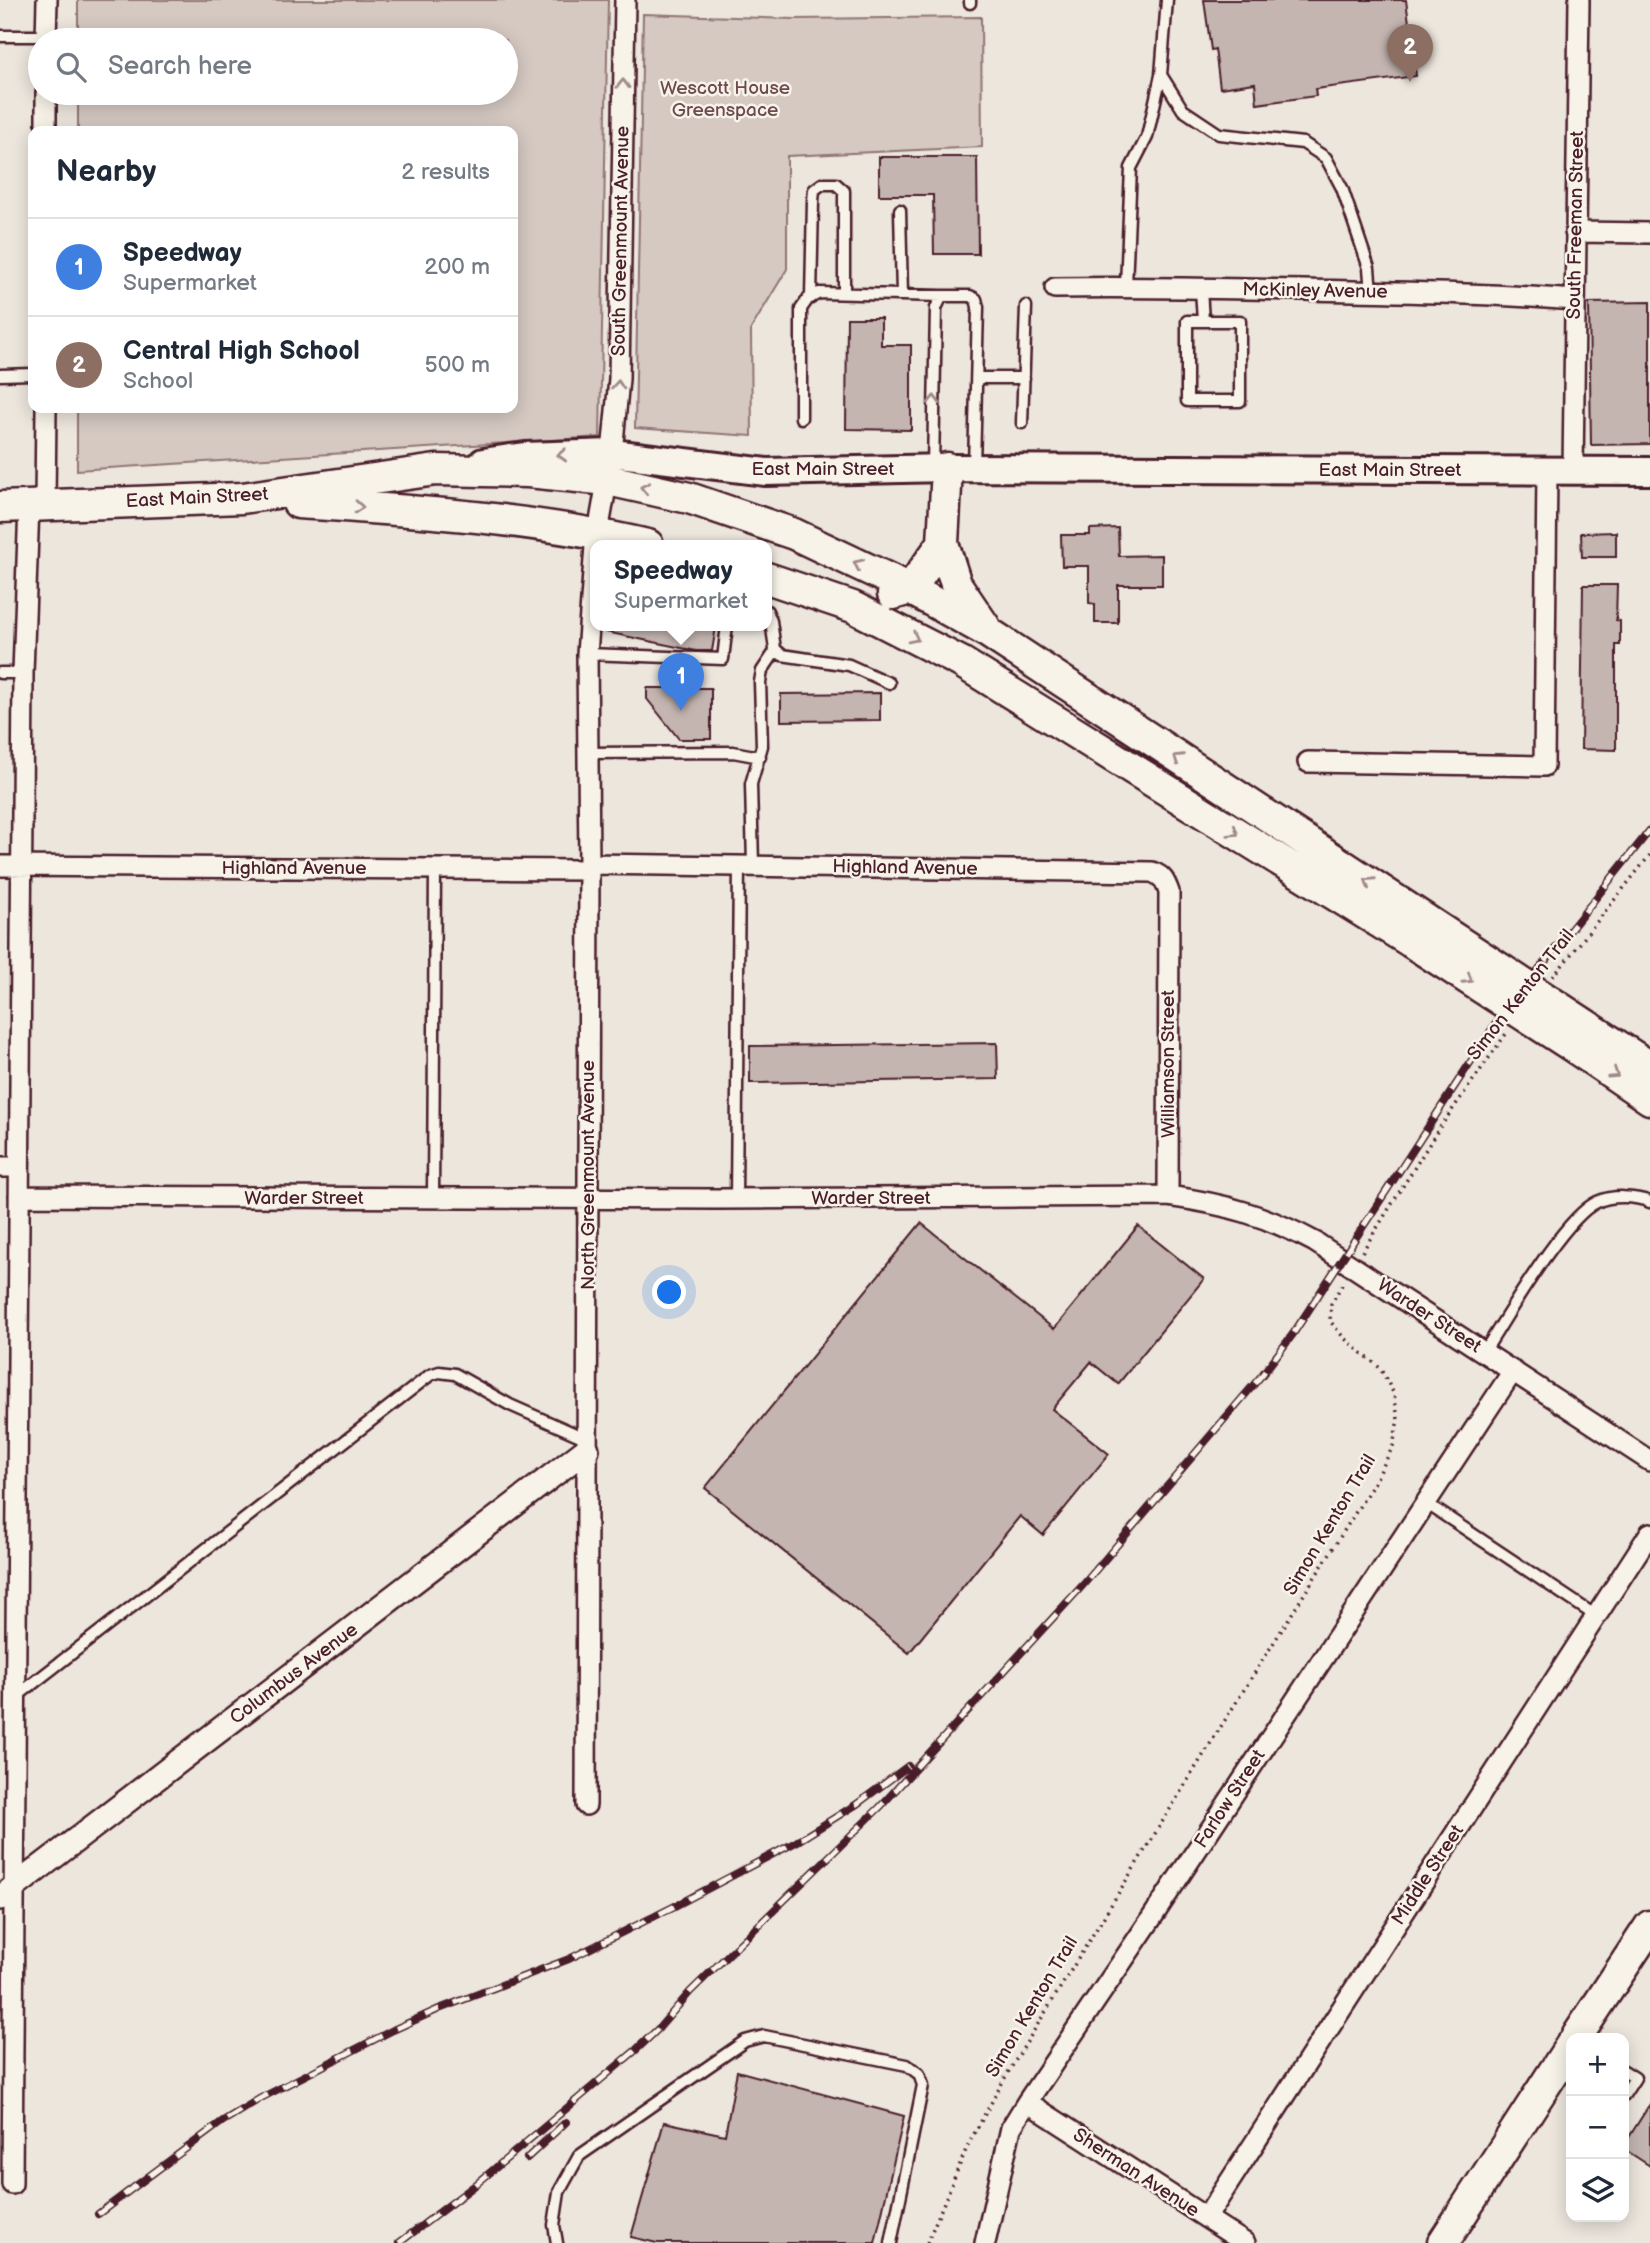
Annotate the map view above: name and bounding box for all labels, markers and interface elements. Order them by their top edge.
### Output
pin: 2 [1387,24,1433,82]
search box [28,28,518,105]
icon: search [52,48,90,86]
text: Search here [108,51,252,82]
park label: Wescott House Greenspace [660,77,790,122]
one-way arrow [616,79,631,90]
street label: South Greenmount Avenue [607,126,635,356]
street label: South Freeman Street [1563,130,1589,319]
text: Nearby [56,154,156,190]
text: 2 results [401,158,490,186]
text: Speedway [123,238,242,269]
text: 1 [74,253,84,281]
text: 200 m [424,253,490,281]
text: Supermarket [123,269,257,297]
street label: McKinley Avenue [1242,278,1388,304]
text: Central High School [123,336,360,367]
text: 2 [72,351,86,379]
text: 500 m [425,351,490,379]
text: School [123,367,193,395]
one-way arrow [610,379,625,390]
one-way arrow [927,395,942,406]
one-way arrow [556,447,567,462]
street label: East Main Street [752,458,895,481]
street label: East Main Street [1319,459,1462,482]
one-way arrow [639,482,651,496]
street label: East Main Street [125,483,269,513]
one-way arrow [354,499,365,514]
popup [590,540,772,631]
text: Speedway [614,556,733,587]
one-way arrow [853,559,865,573]
text: Supermarket [614,587,748,615]
one-way arrow [907,630,919,644]
pin: 1 [658,653,704,711]
one-way arrow [1173,754,1186,767]
one-way arrow [1227,823,1240,836]
street label: Highland Avenue [832,855,978,881]
street label: Highland Avenue [221,857,367,880]
one-way arrow [1364,878,1377,891]
street label: Simon Kenton Trail [1463,925,1579,1065]
one-way arrow [1460,971,1473,984]
street label: Williamson Street [1157,990,1180,1138]
street label: North Greenmount Avenue [577,1060,600,1290]
one-way arrow [1606,1066,1619,1079]
street label: Warder Street [244,1187,364,1210]
street label: Warder Street [811,1187,931,1210]
street label: Warder Street [1373,1274,1485,1358]
your location [652,1275,686,1309]
street label: Simon Kenton Trail [1279,1450,1381,1600]
street label: Columbus Avenue [225,1618,363,1730]
street label: Farlow Street [1190,1745,1270,1853]
street label: Middle Street [1387,1820,1469,1929]
street label: Simon Kenton Trail [981,1932,1083,2082]
map controls [1566,2033,1629,2222]
button: + [1566,2033,1629,2096]
button: − [1566,2096,1629,2159]
street label: Sherman Avenue [1068,2124,1204,2222]
button: layers [1566,2159,1629,2222]

